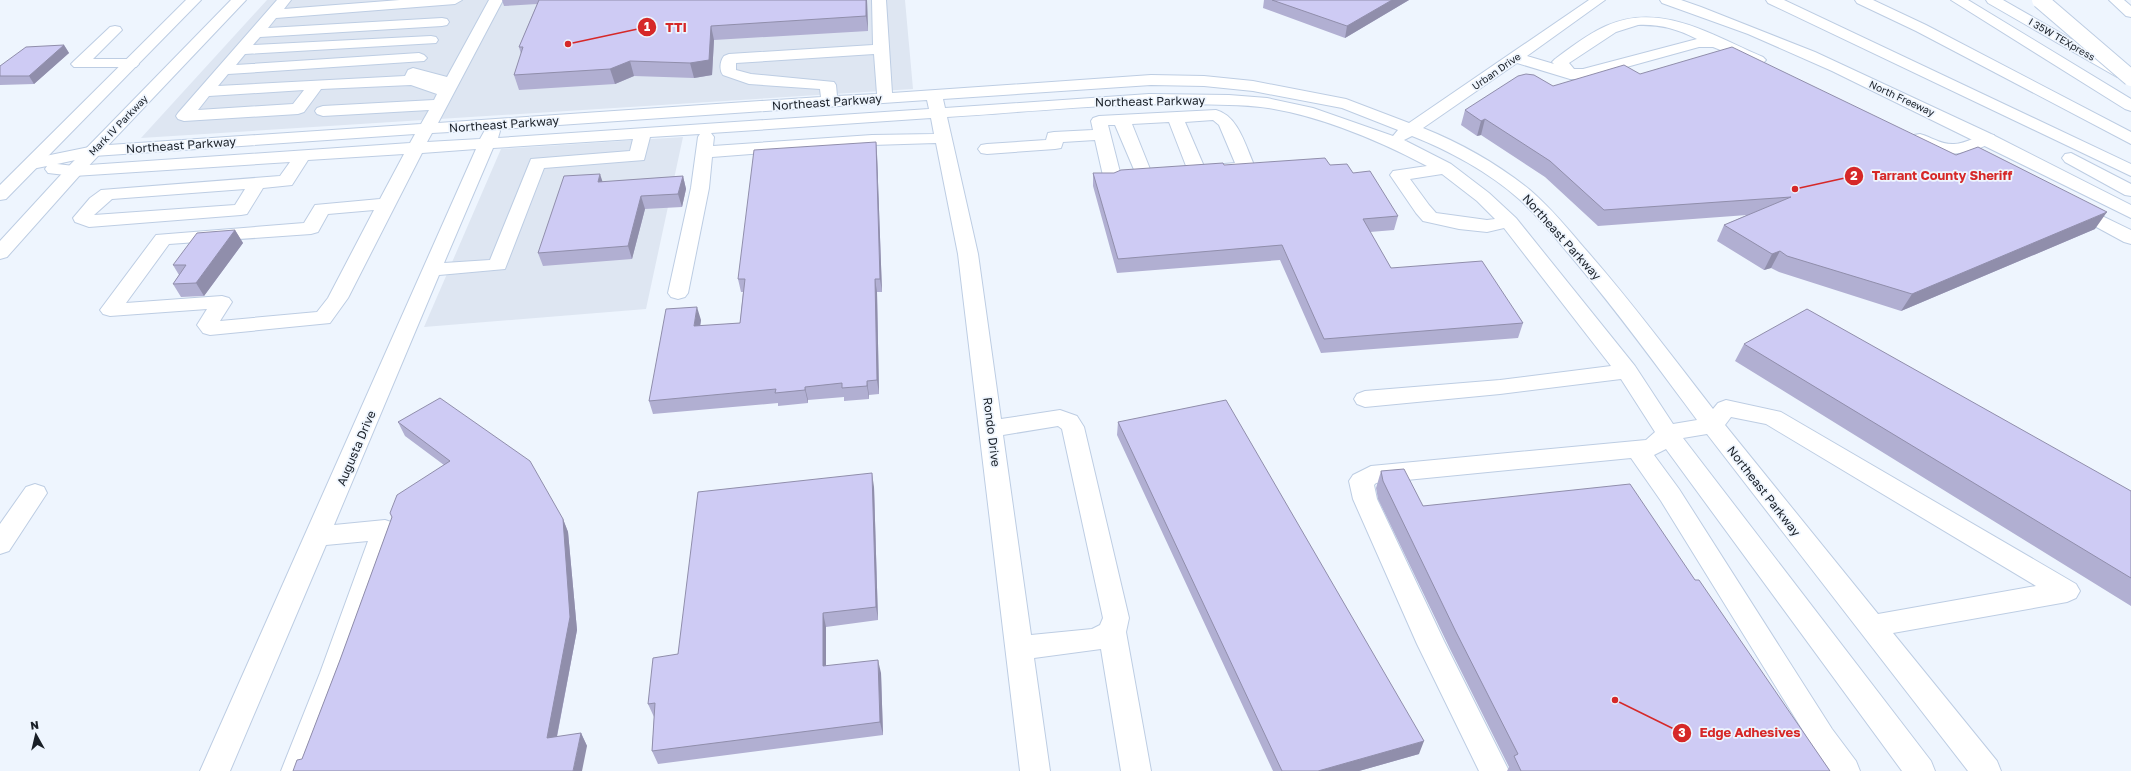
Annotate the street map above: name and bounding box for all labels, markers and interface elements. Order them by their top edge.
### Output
callout: TTI [637,15,695,40]
street label: I 35W TEXpress [2027,15,2097,63]
text: 1 [644,19,650,34]
text: TTI [665,19,687,35]
street label: Urban Drive [1469,50,1523,92]
street label: North Freeway [1867,78,1937,119]
street label: Northeast Parkway [772,91,883,113]
street label: Mark IV Parkway [86,92,150,158]
street label: Northeast Parkway [1095,93,1205,109]
street label: Northeast Parkway [449,113,560,135]
street label: Northeast Parkway [126,134,237,156]
callout: Tarrant County Sheriff [1844,163,2020,188]
text: Tarrant County Sheriff [1872,167,2012,183]
text: 2 [1850,168,1858,183]
street label: Northeast Parkway [1520,191,1605,283]
street label: Rondo Drive [980,396,1004,468]
street label: Augusta Drive [333,408,379,488]
street label: Northeast Parkway [1724,443,1804,539]
north arrow [16,715,56,755]
text: N [29,718,40,732]
callout: Edge Adhesives [1672,720,1809,745]
text: Edge Adhesives [1700,724,1800,740]
text: 3 [1678,725,1686,740]

